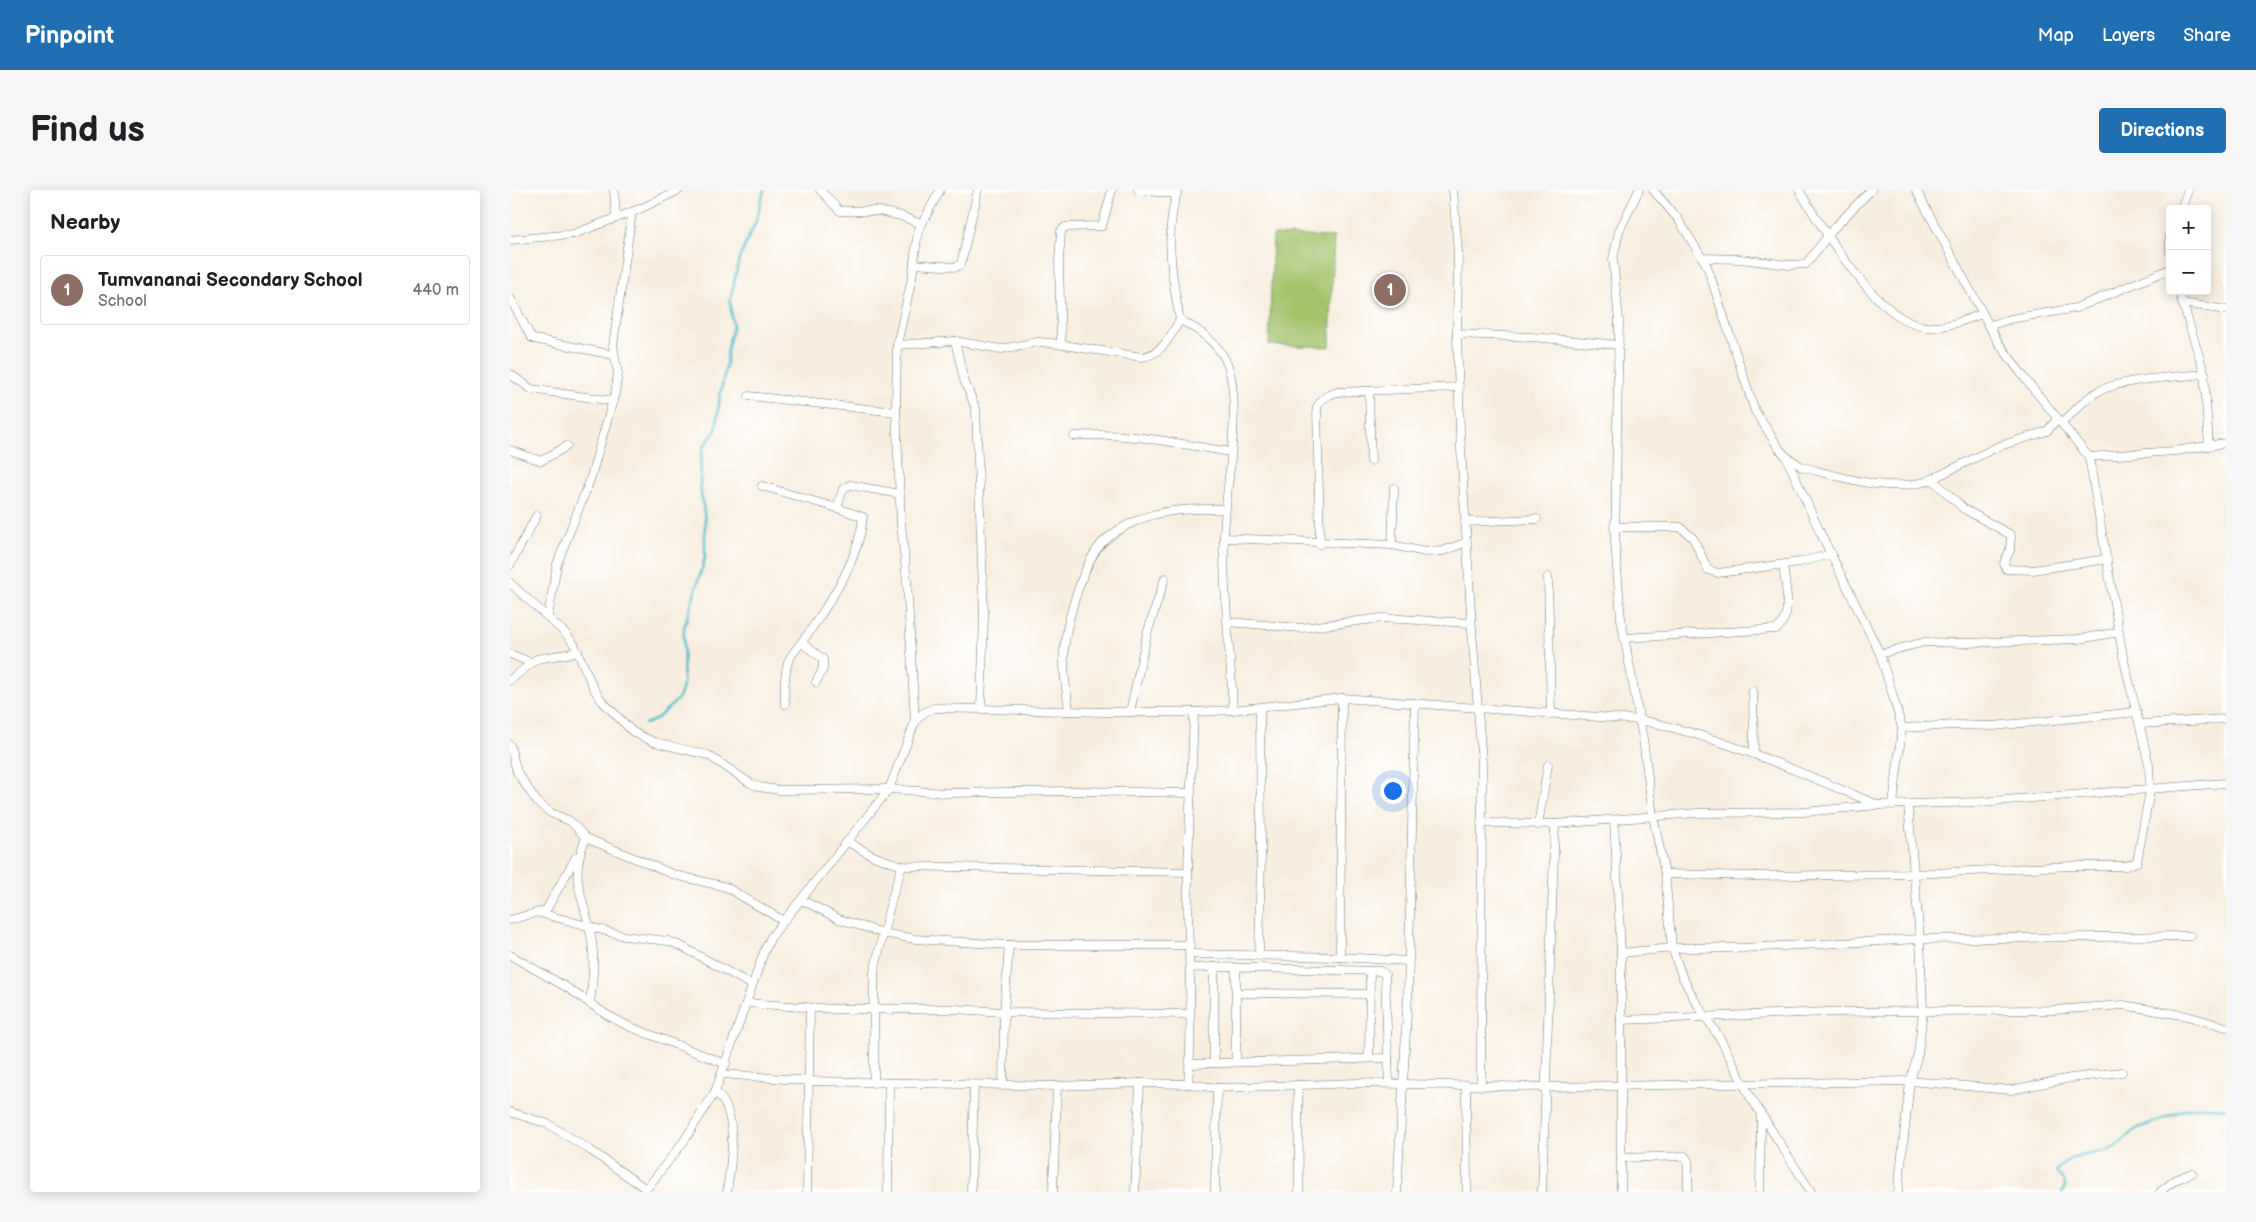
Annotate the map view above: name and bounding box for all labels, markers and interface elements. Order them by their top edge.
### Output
text: Pinpoint [25,21,114,50]
text: Map [2038,25,2074,46]
text: Layers [2102,25,2155,46]
text: Share [2183,25,2231,46]
button: Directions [2099,108,2226,153]
text: Find us [30,109,145,152]
map controls [2166,205,2211,295]
button: + [2166,205,2211,250]
text: Nearby [50,210,120,235]
button: − [2166,250,2211,295]
text: Tumvananai Secondary School [98,269,362,292]
pin: 1 [1374,271,1406,309]
text: 1 [64,281,70,300]
text: 440 m [413,281,459,300]
text: School [98,292,147,311]
your location [1380,778,1406,804]

